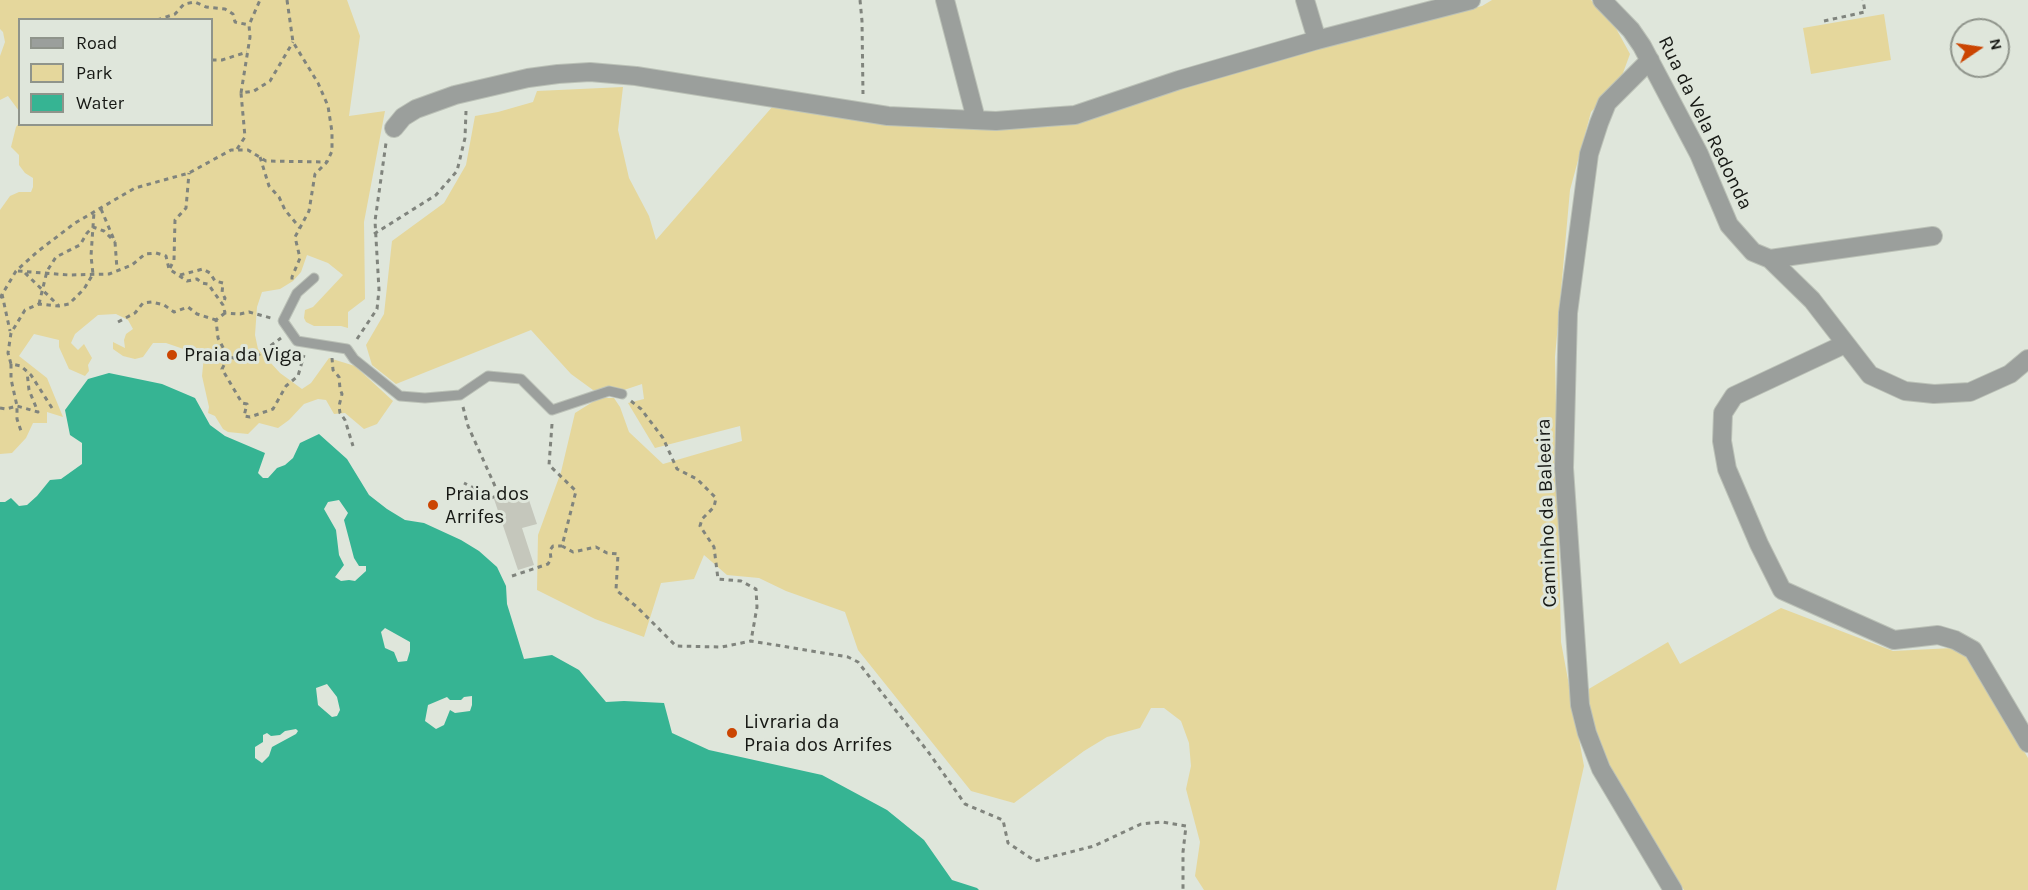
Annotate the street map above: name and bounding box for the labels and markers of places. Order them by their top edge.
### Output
place label: Praia da Viga [184,343,302,367]
marker: Praia da Viga [165,348,179,362]
place label: Praia dos Arrifes [445,482,529,529]
marker: Praia dos Arrifes [426,498,440,512]
place label: Livraria da Praia dos Arrifes [744,710,893,757]
marker: Livraria da Praia dos Arrifes [725,726,739,740]

